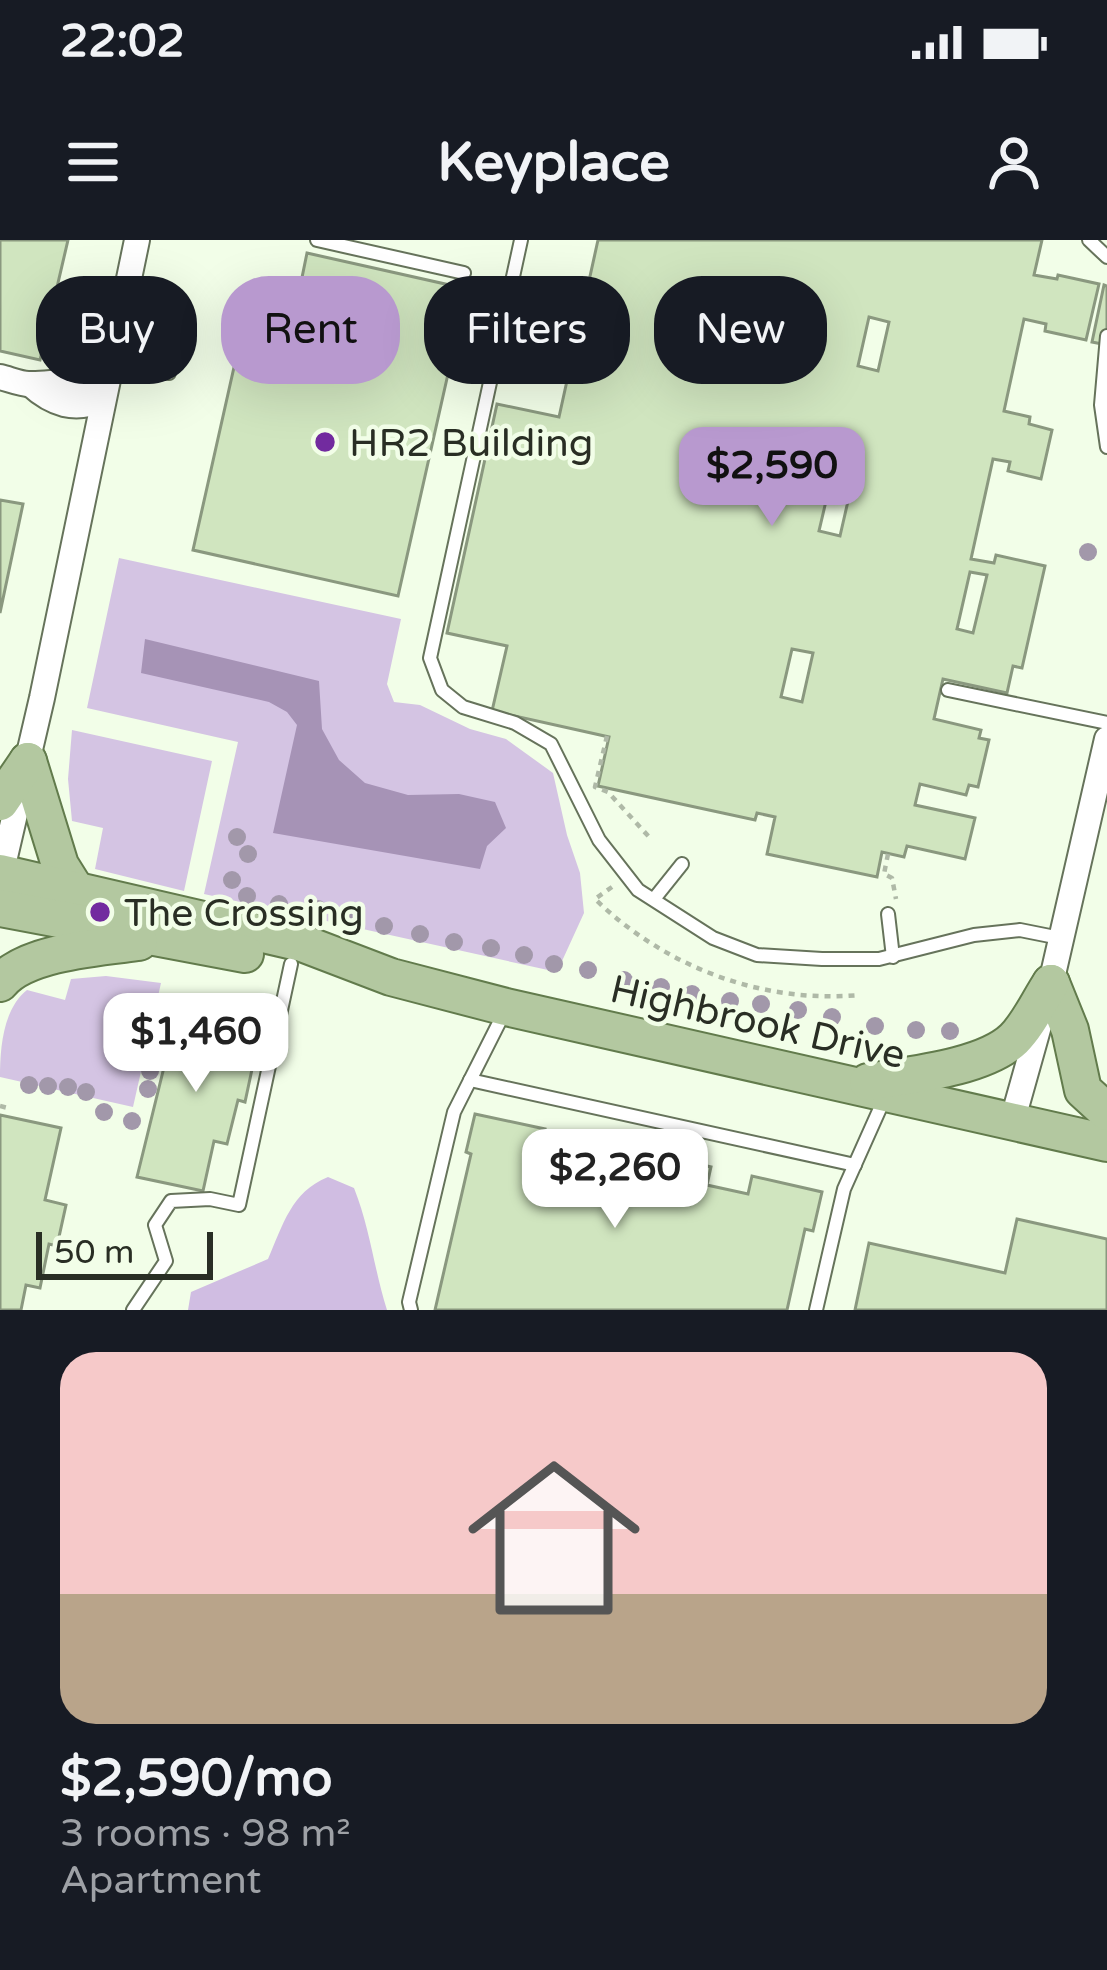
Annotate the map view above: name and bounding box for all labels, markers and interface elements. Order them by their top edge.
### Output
text: 22:02 [60,15,185,69]
icon: menu [60,129,126,195]
icon: person [981,129,1047,195]
text: Keyplace [437,130,670,195]
chip: Buy [36,276,197,384]
chip: Rent [221,276,400,384]
chip: Filters [424,276,630,384]
chip: New [654,276,827,384]
place label: HR2 Building [349,420,593,467]
pin: $2,590 [674,427,870,529]
marker: HR2 Building [312,429,338,455]
text: $2,590 [706,442,838,489]
place label: The Crossing [124,890,364,937]
marker: The Crossing [87,899,113,925]
street label: Highbrook Drive [606,966,910,1079]
pin: $1,460 [98,993,294,1095]
text: $1,460 [130,1008,262,1055]
pin: $2,260 [517,1129,713,1231]
text: $2,260 [549,1144,681,1191]
scale bar [36,1226,213,1279]
text: 50 m [54,1233,134,1272]
icon: home [446,1430,662,1646]
text: $2,590/mo [60,1748,332,1810]
text: 3 rooms · 98 m² [60,1810,351,1857]
text: Apartment [60,1857,261,1904]

